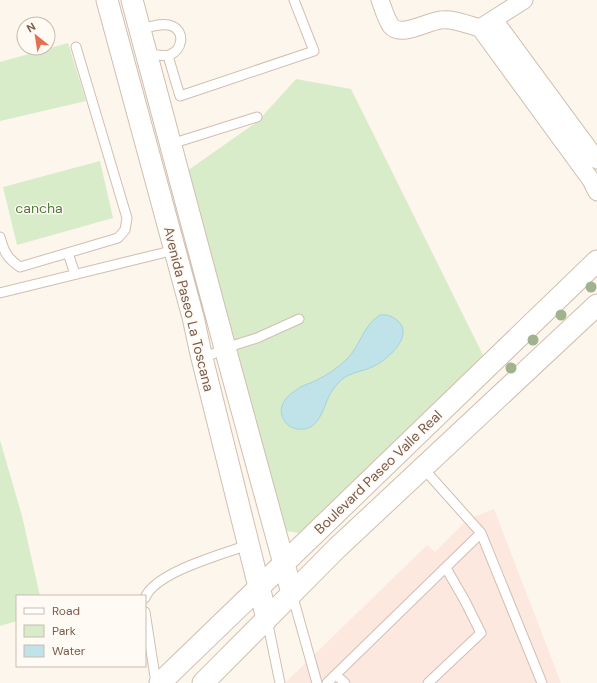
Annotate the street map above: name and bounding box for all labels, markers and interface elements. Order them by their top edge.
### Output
north arrow [16,16,56,56]
text: N [24,19,38,35]
park label: cancha [15,199,63,217]
street label: Avenida Paseo La Toscana [160,225,218,393]
street label: Boulevard Paseo Valle Real [310,406,446,538]
legend [16,595,146,667]
text: Road [52,603,80,619]
text: Park [52,623,76,639]
text: Water [52,643,86,659]

